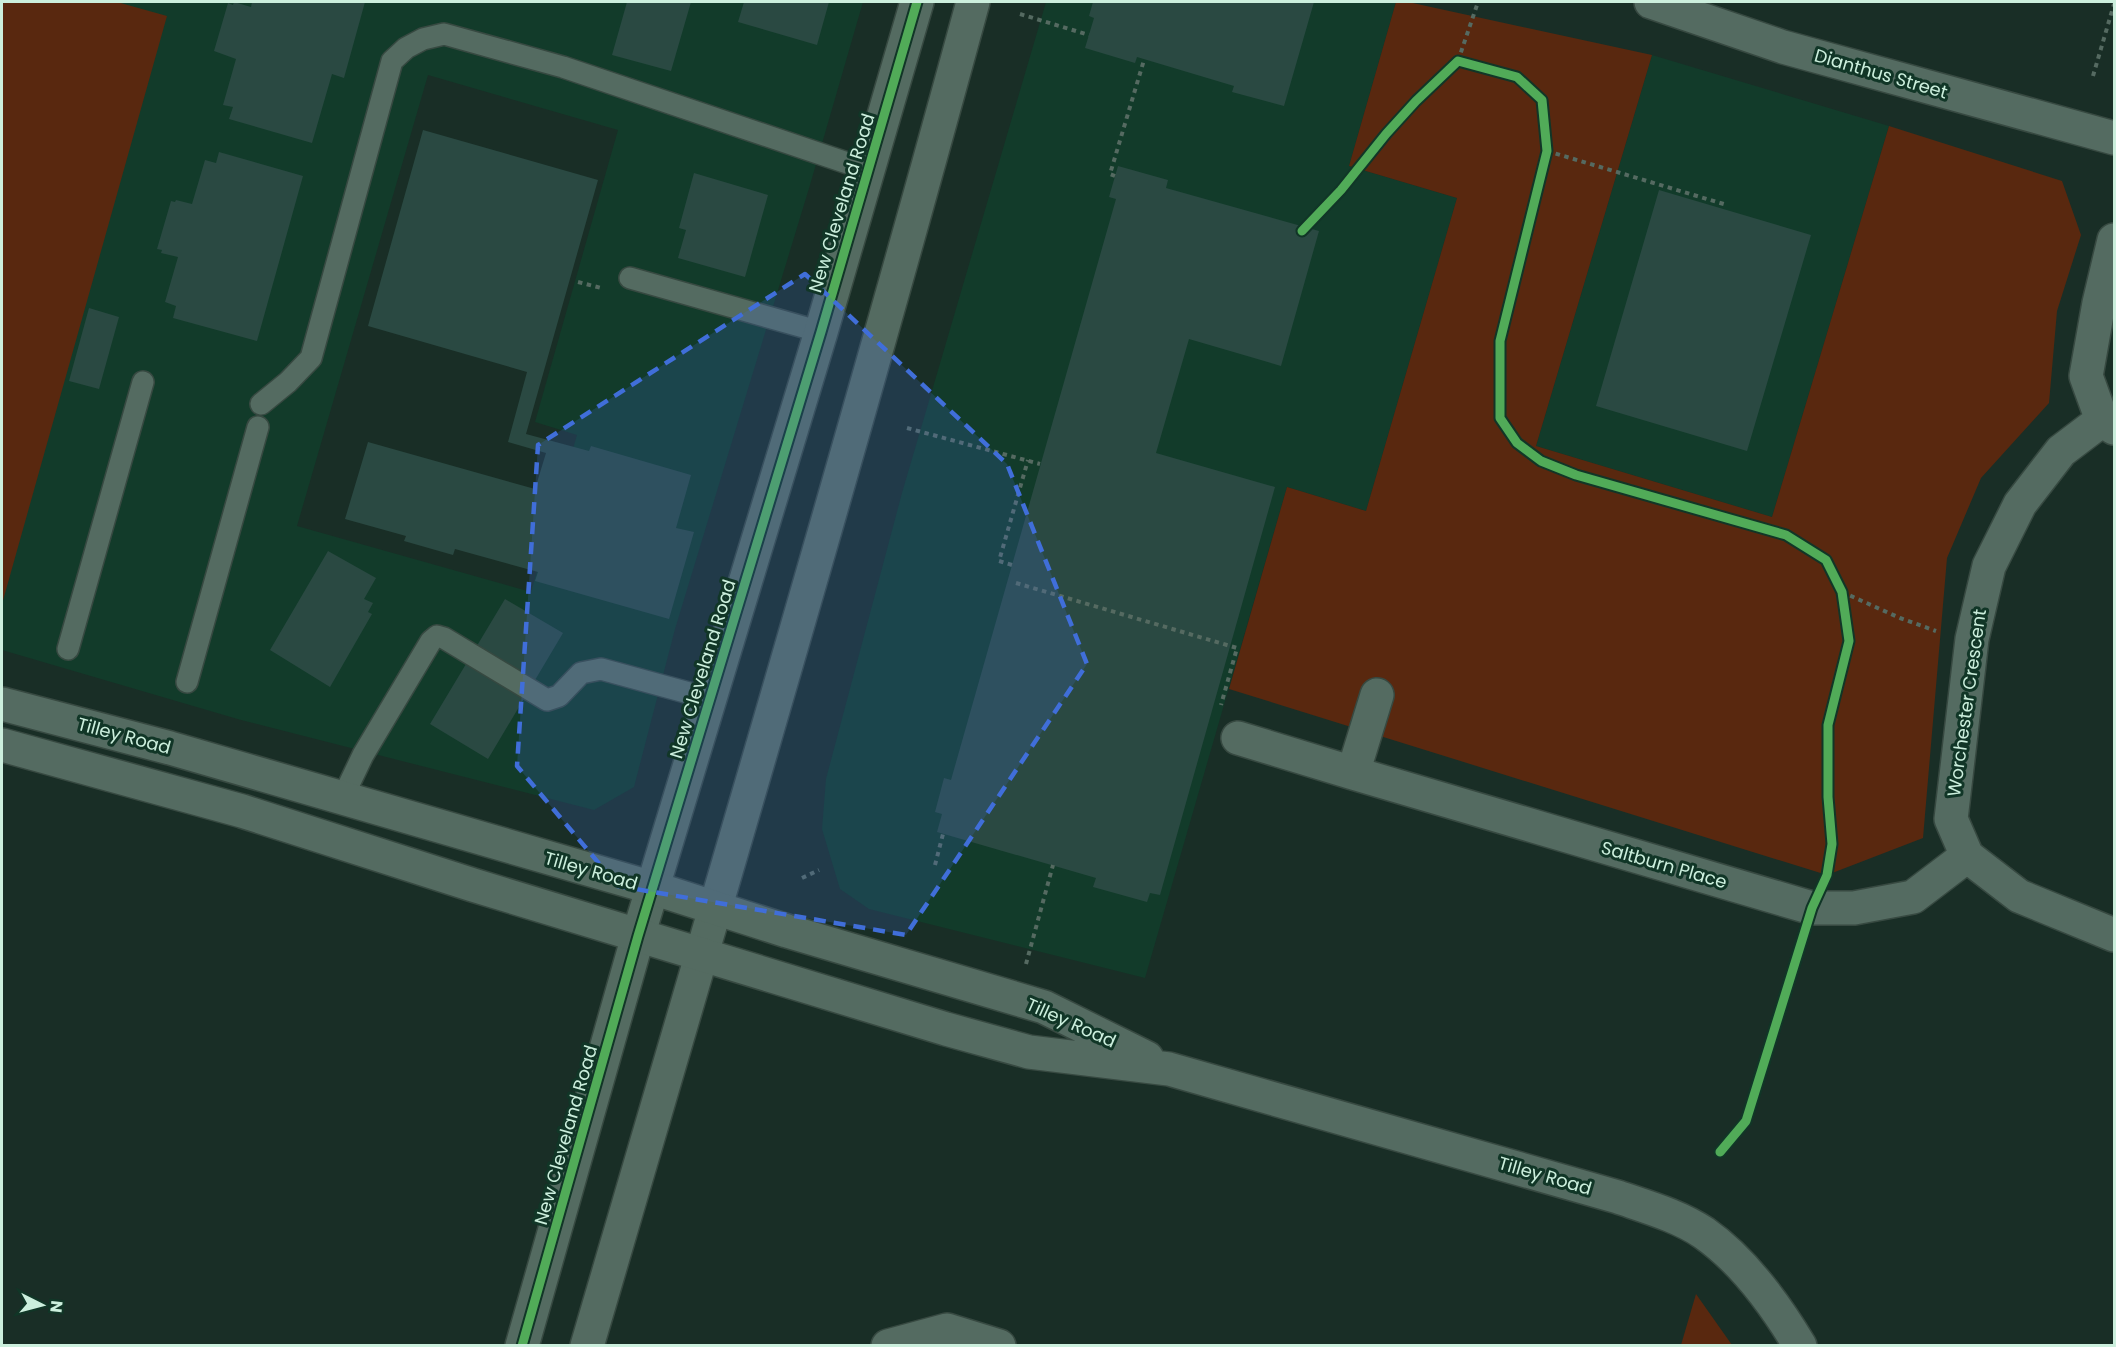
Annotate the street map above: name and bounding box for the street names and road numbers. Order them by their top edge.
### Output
street label: Dianthus Street [1812,43,1951,104]
street label: New Cleveland Road [802,110,881,295]
street label: New Cleveland Road [663,576,742,761]
street label: Worchester Crescent [1941,607,1992,798]
street label: Tilley Road [75,711,174,760]
street label: Saltburn Place [1598,835,1730,894]
street label: Tilley Road [542,845,641,896]
street label: Tilley Road [1022,992,1120,1053]
street label: New Cleveland Road [528,1042,603,1228]
street label: Tilley Road [1496,1150,1595,1201]

